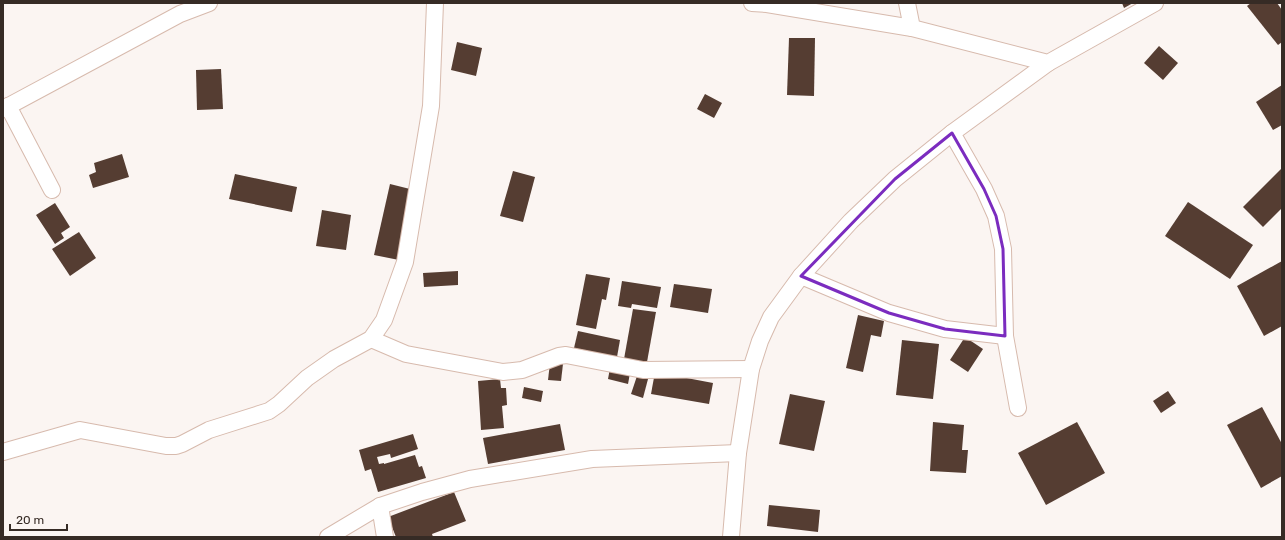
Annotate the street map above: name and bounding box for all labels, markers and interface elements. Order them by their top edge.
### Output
scale bar [10,506,67,532]
text: 20 m [16,513,44,527]

